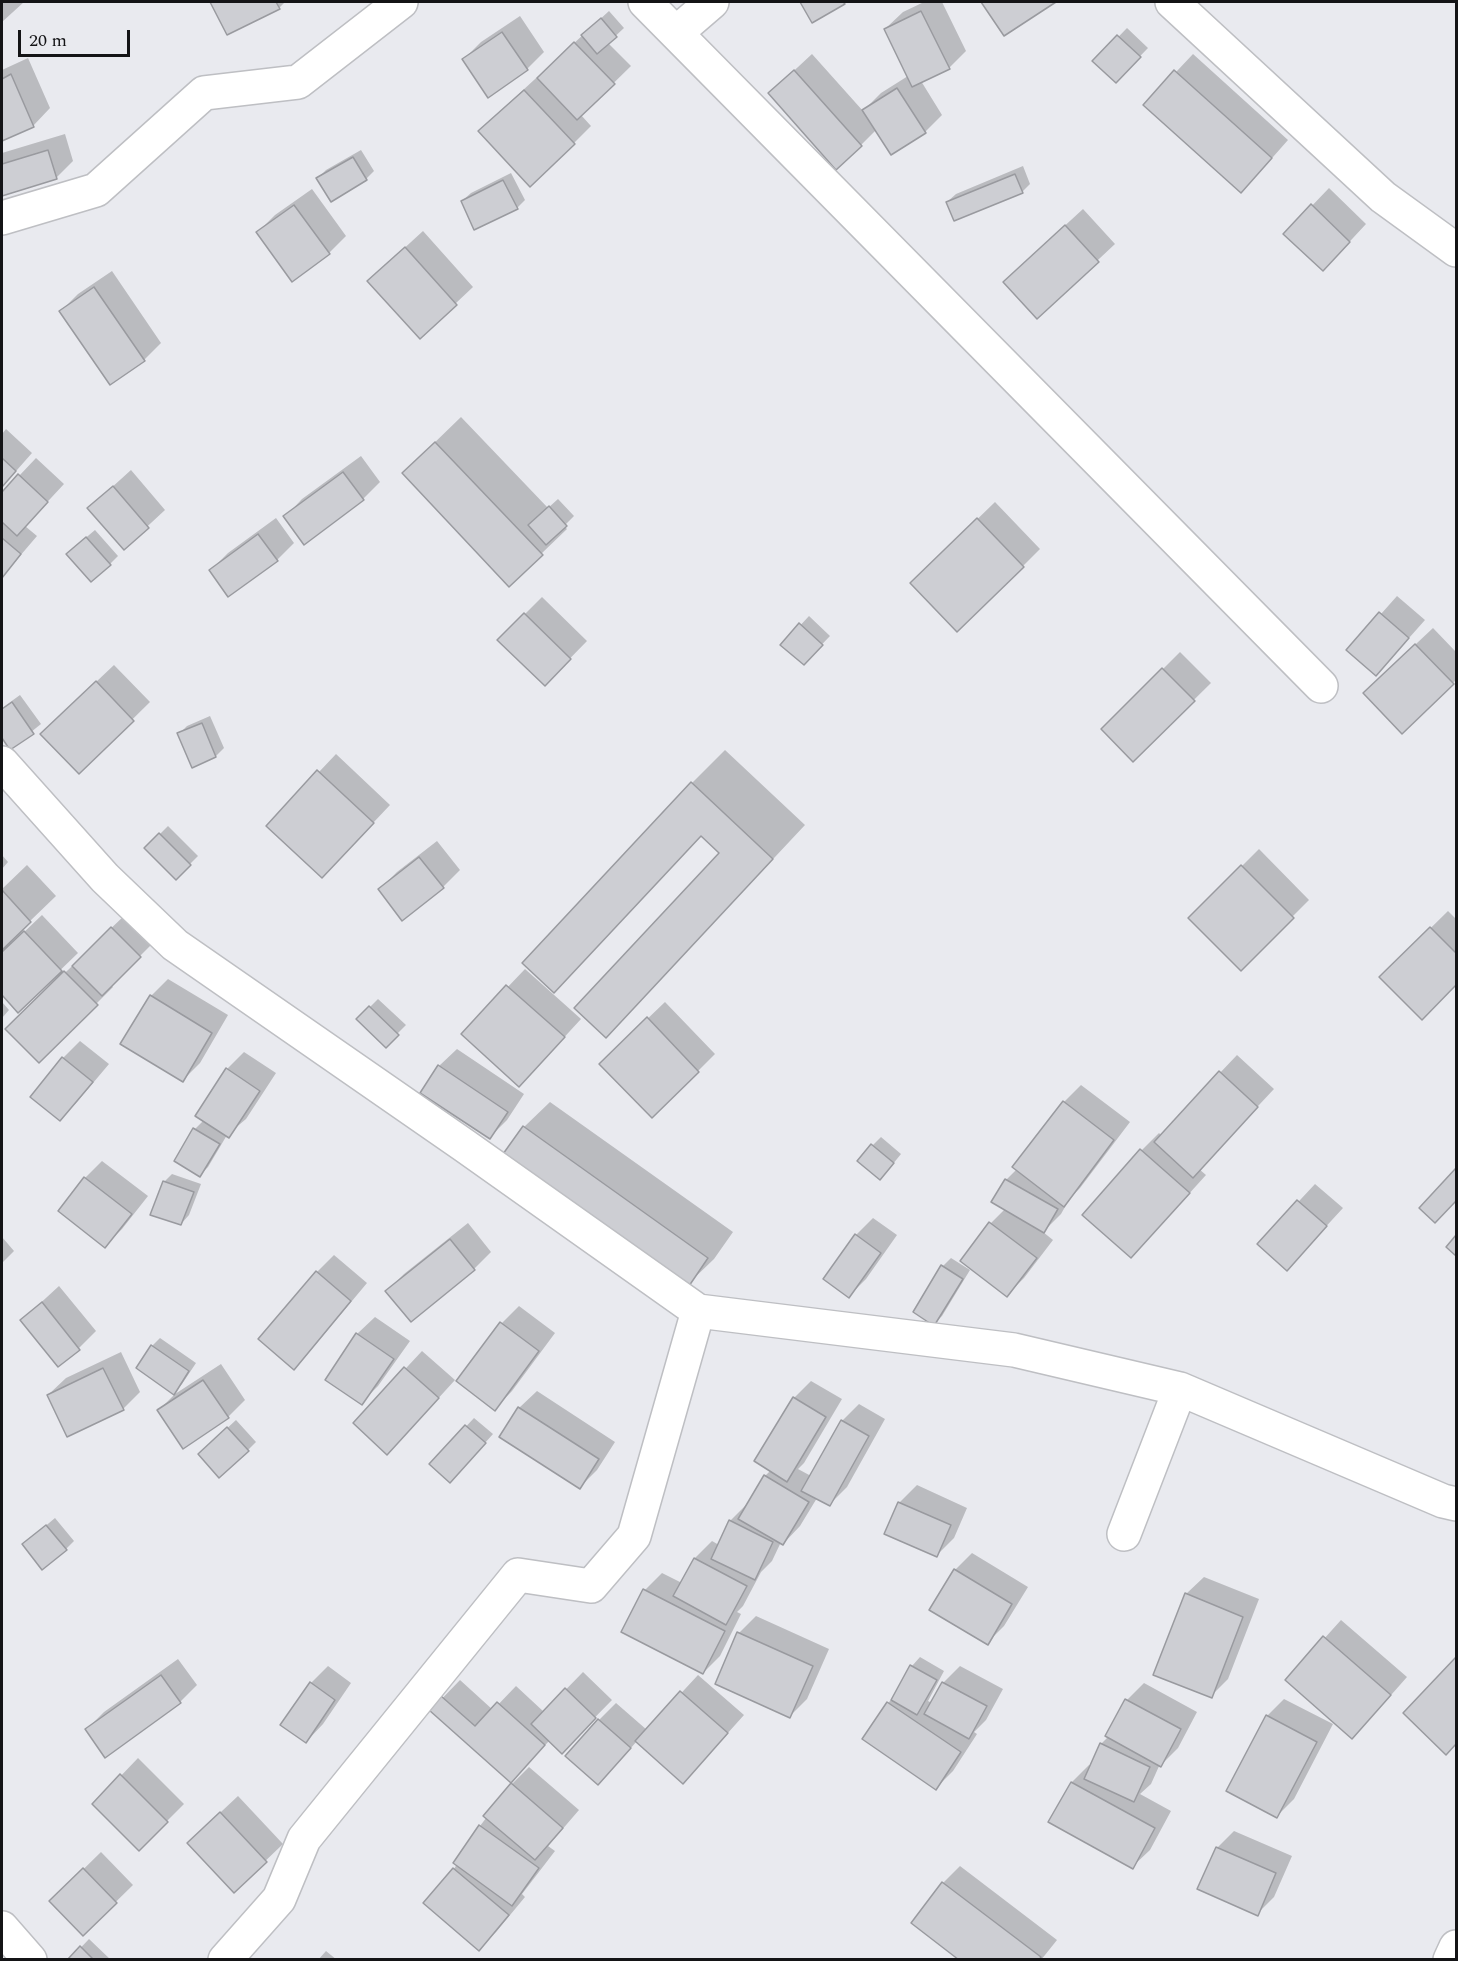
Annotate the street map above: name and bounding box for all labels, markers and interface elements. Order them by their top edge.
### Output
scale bar [21,18,134,56]
text: 20 m [29,27,67,54]

